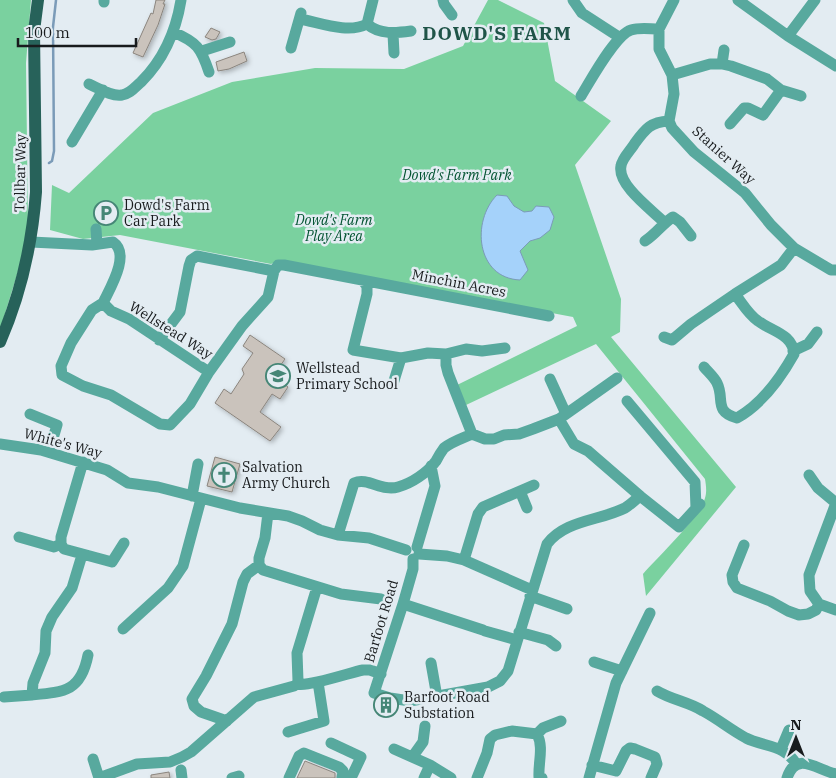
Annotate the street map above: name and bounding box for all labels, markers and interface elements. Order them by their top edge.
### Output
scale bar [18,15,135,47]
district label: DOWD'S FARM [422,21,572,45]
text: 100 m [25,23,70,42]
street label: Stanier Way [689,122,760,188]
street label: Tollbar Way [10,133,30,212]
park label: Dowd's Farm Park [401,166,512,184]
place label: Dowd's Farm Car Park [124,196,210,230]
parking icon: Dowd's Farm Car Park [93,200,119,226]
park label: Dowd's Farm Play Area [294,211,373,245]
street label: Minchin Acres [410,265,508,301]
street label: Wellstead Way [126,297,217,363]
place label: Wellstead Primary School [296,359,398,393]
school or university icon: Wellstead Primary School [265,363,291,389]
street label: White's Way [22,424,104,462]
place label: Salvation Army Church [242,458,331,492]
church icon: Salvation Army Church [211,462,237,488]
street label: Barfoot Road [360,577,402,665]
place label: Barfoot Road Substation [404,688,490,722]
building icon: Barfoot Road Substation [373,692,399,718]
north arrow [771,713,821,763]
text: N [790,716,802,734]

